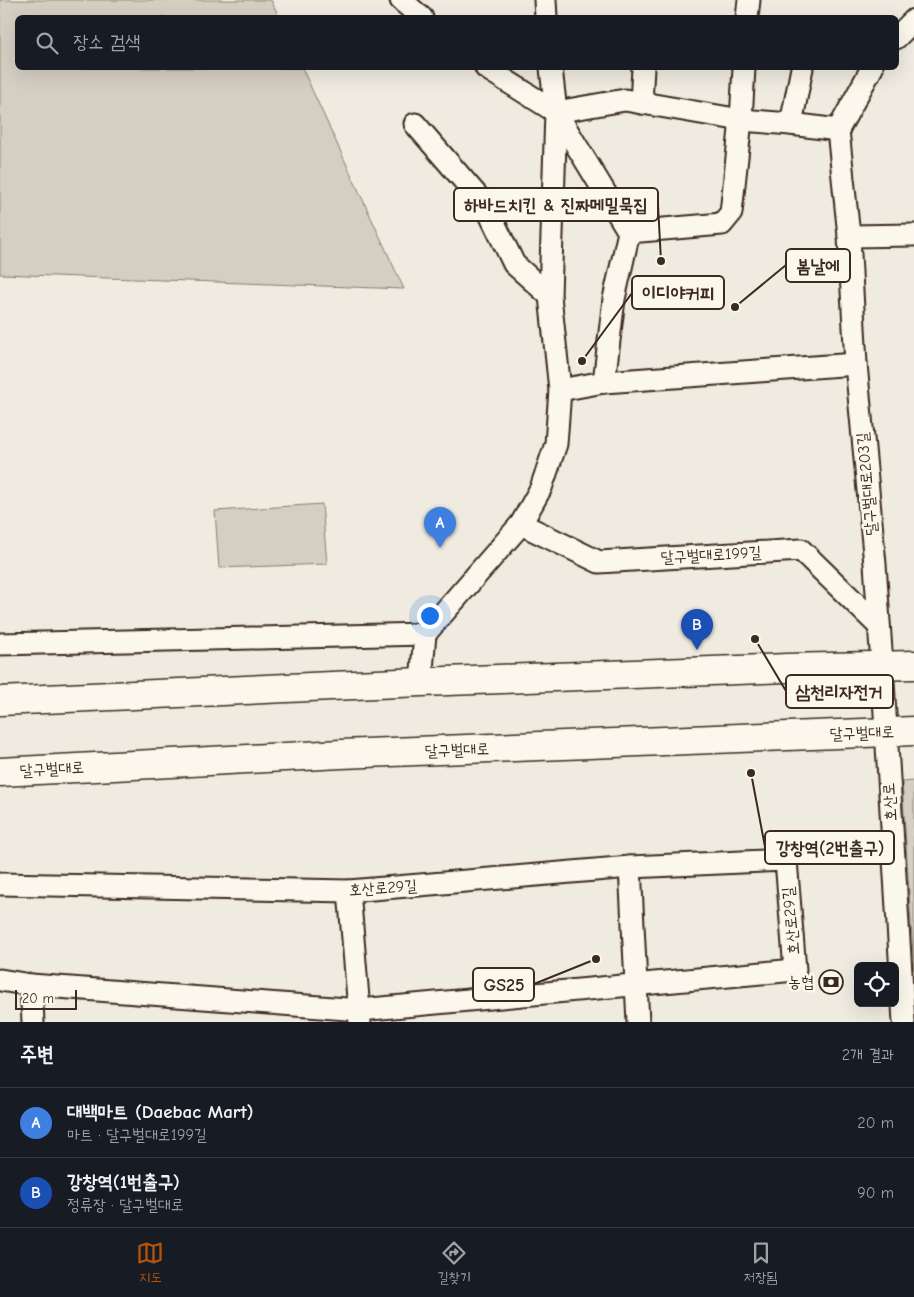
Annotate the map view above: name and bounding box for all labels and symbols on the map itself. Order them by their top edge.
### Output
callout: 하바드치킨 & 진짜메밀묵집 [454,188,658,221]
text: 하바드치킨 & 진짜메밀묵집 [464,195,648,216]
callout: 봄날에 [786,249,850,282]
text: 봄날에 [796,256,840,277]
callout: 이디야커피 [632,276,724,309]
text: 이디야커피 [642,283,714,304]
street label: 달구벌대로203길 [854,432,880,536]
pin: A [424,507,456,548]
street label: 달구벌대로199길 [660,543,762,567]
your location [417,603,443,629]
pin: B [681,609,713,650]
callout: 삼천리자전거 [786,675,893,708]
text: 삼천리자전거 [796,682,882,703]
street label: 달구벌대로 [830,723,894,743]
street label: 달구벌대로 [425,740,489,760]
street label: 달구벌대로 [19,758,85,780]
street label: 호산로 [880,782,900,822]
callout: 강창역(2번출구) [765,831,894,864]
text: 강창역(2번출구) [776,838,884,859]
street label: 호산로29길 [348,877,418,899]
street label: 호산로29길 [779,886,803,956]
callout: GS25 [473,968,534,1001]
bank icon: 농협 [818,969,844,995]
place label: 농협 [788,973,814,991]
text: GS25 [483,975,525,996]
scale bar [15,987,78,1010]

